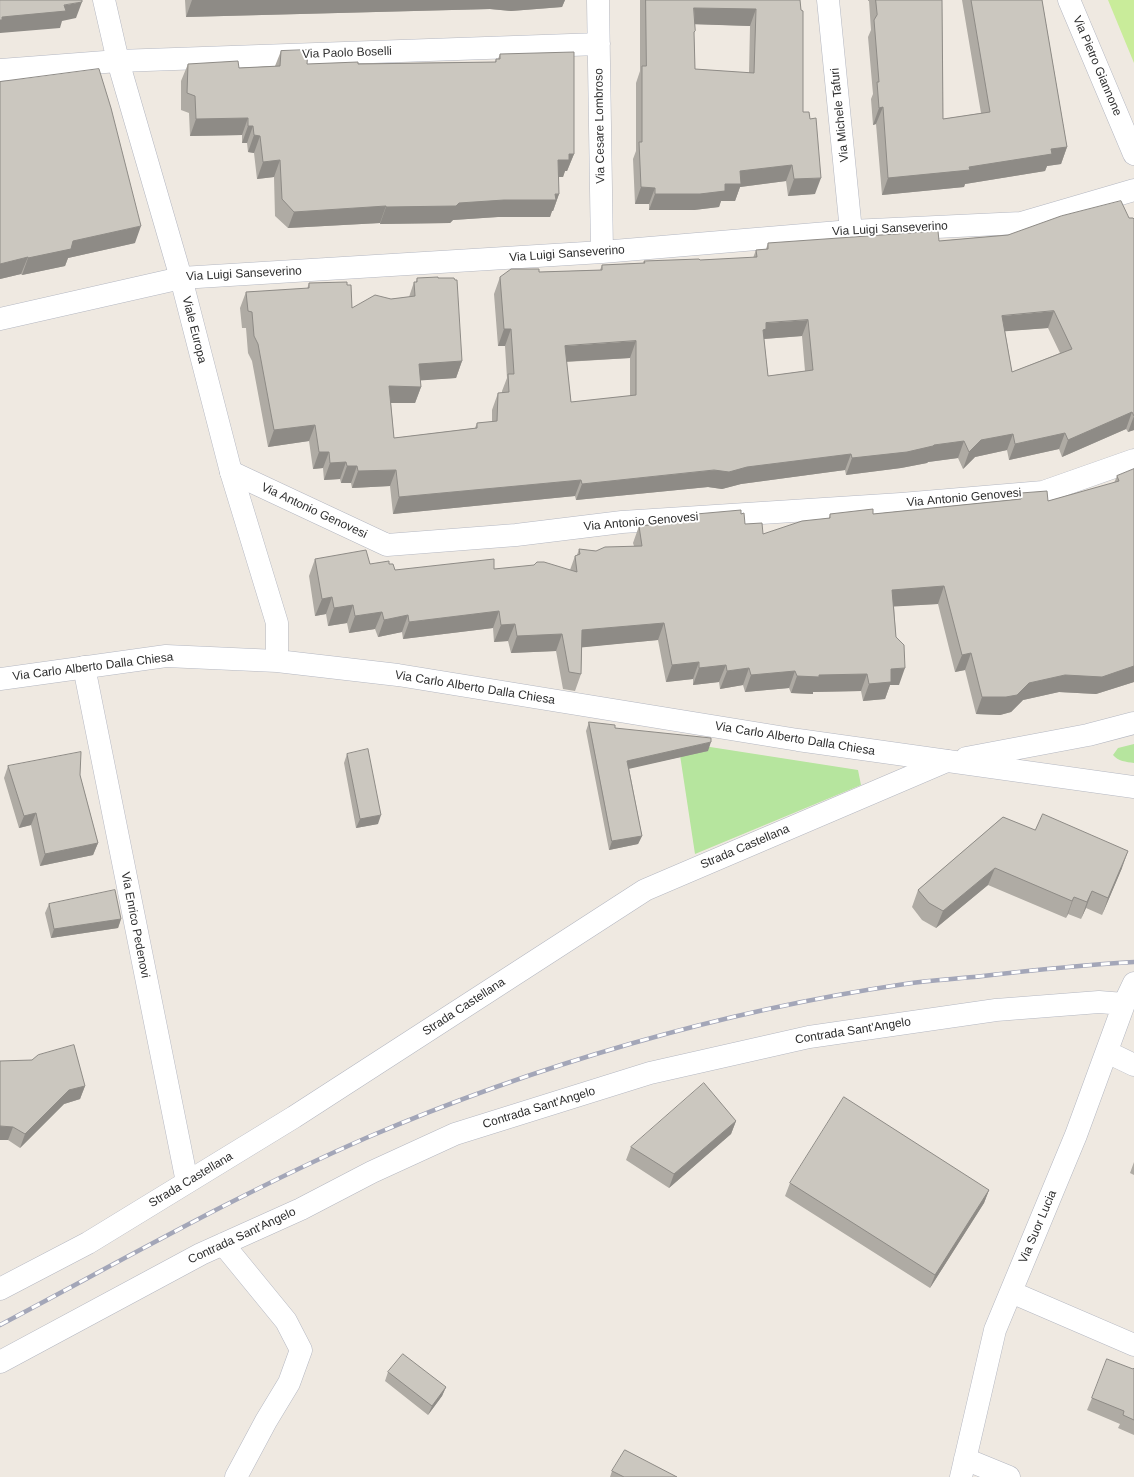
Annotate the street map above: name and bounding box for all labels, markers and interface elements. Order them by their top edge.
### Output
street label: Via Pietro Giannone [1069,14,1125,118]
street label: Via Paolo Boselli [302,44,392,62]
street label: Via Michele Tafuri [828,67,852,163]
street label: Via Cesare Lombroso [592,68,608,184]
street label: Via Luigi Sanseverino [832,219,948,239]
street label: Via Luigi Sanseverino [509,243,625,265]
street label: Via Luigi Sanseverino [186,264,302,284]
street label: Viale Europa [179,295,209,365]
street label: Via Antonio Genovesi [259,480,369,542]
street label: Via Antonio Genovesi [906,486,1022,510]
street label: Via Antonio Genovesi [583,510,699,534]
street label: Via Carlo Alberto Dalla Chiesa [12,650,174,684]
street label: Via Carlo Alberto Dalla Chiesa [394,668,556,708]
street label: Via Carlo Alberto Dalla Chiesa [714,719,876,759]
street label: Strada Castellana [698,822,792,872]
street label: Via Enrico Pedenovi [118,871,152,979]
street label: Strada Castellana [420,975,508,1039]
street label: Contrada Sant'Angelo [794,1015,912,1047]
street label: Contrada Sant'Angelo [481,1084,597,1132]
street label: Strada Castellana [146,1149,236,1211]
street label: Via Suor Lucia [1016,1188,1060,1266]
street label: Contrada Sant'Angelo [186,1205,298,1267]

